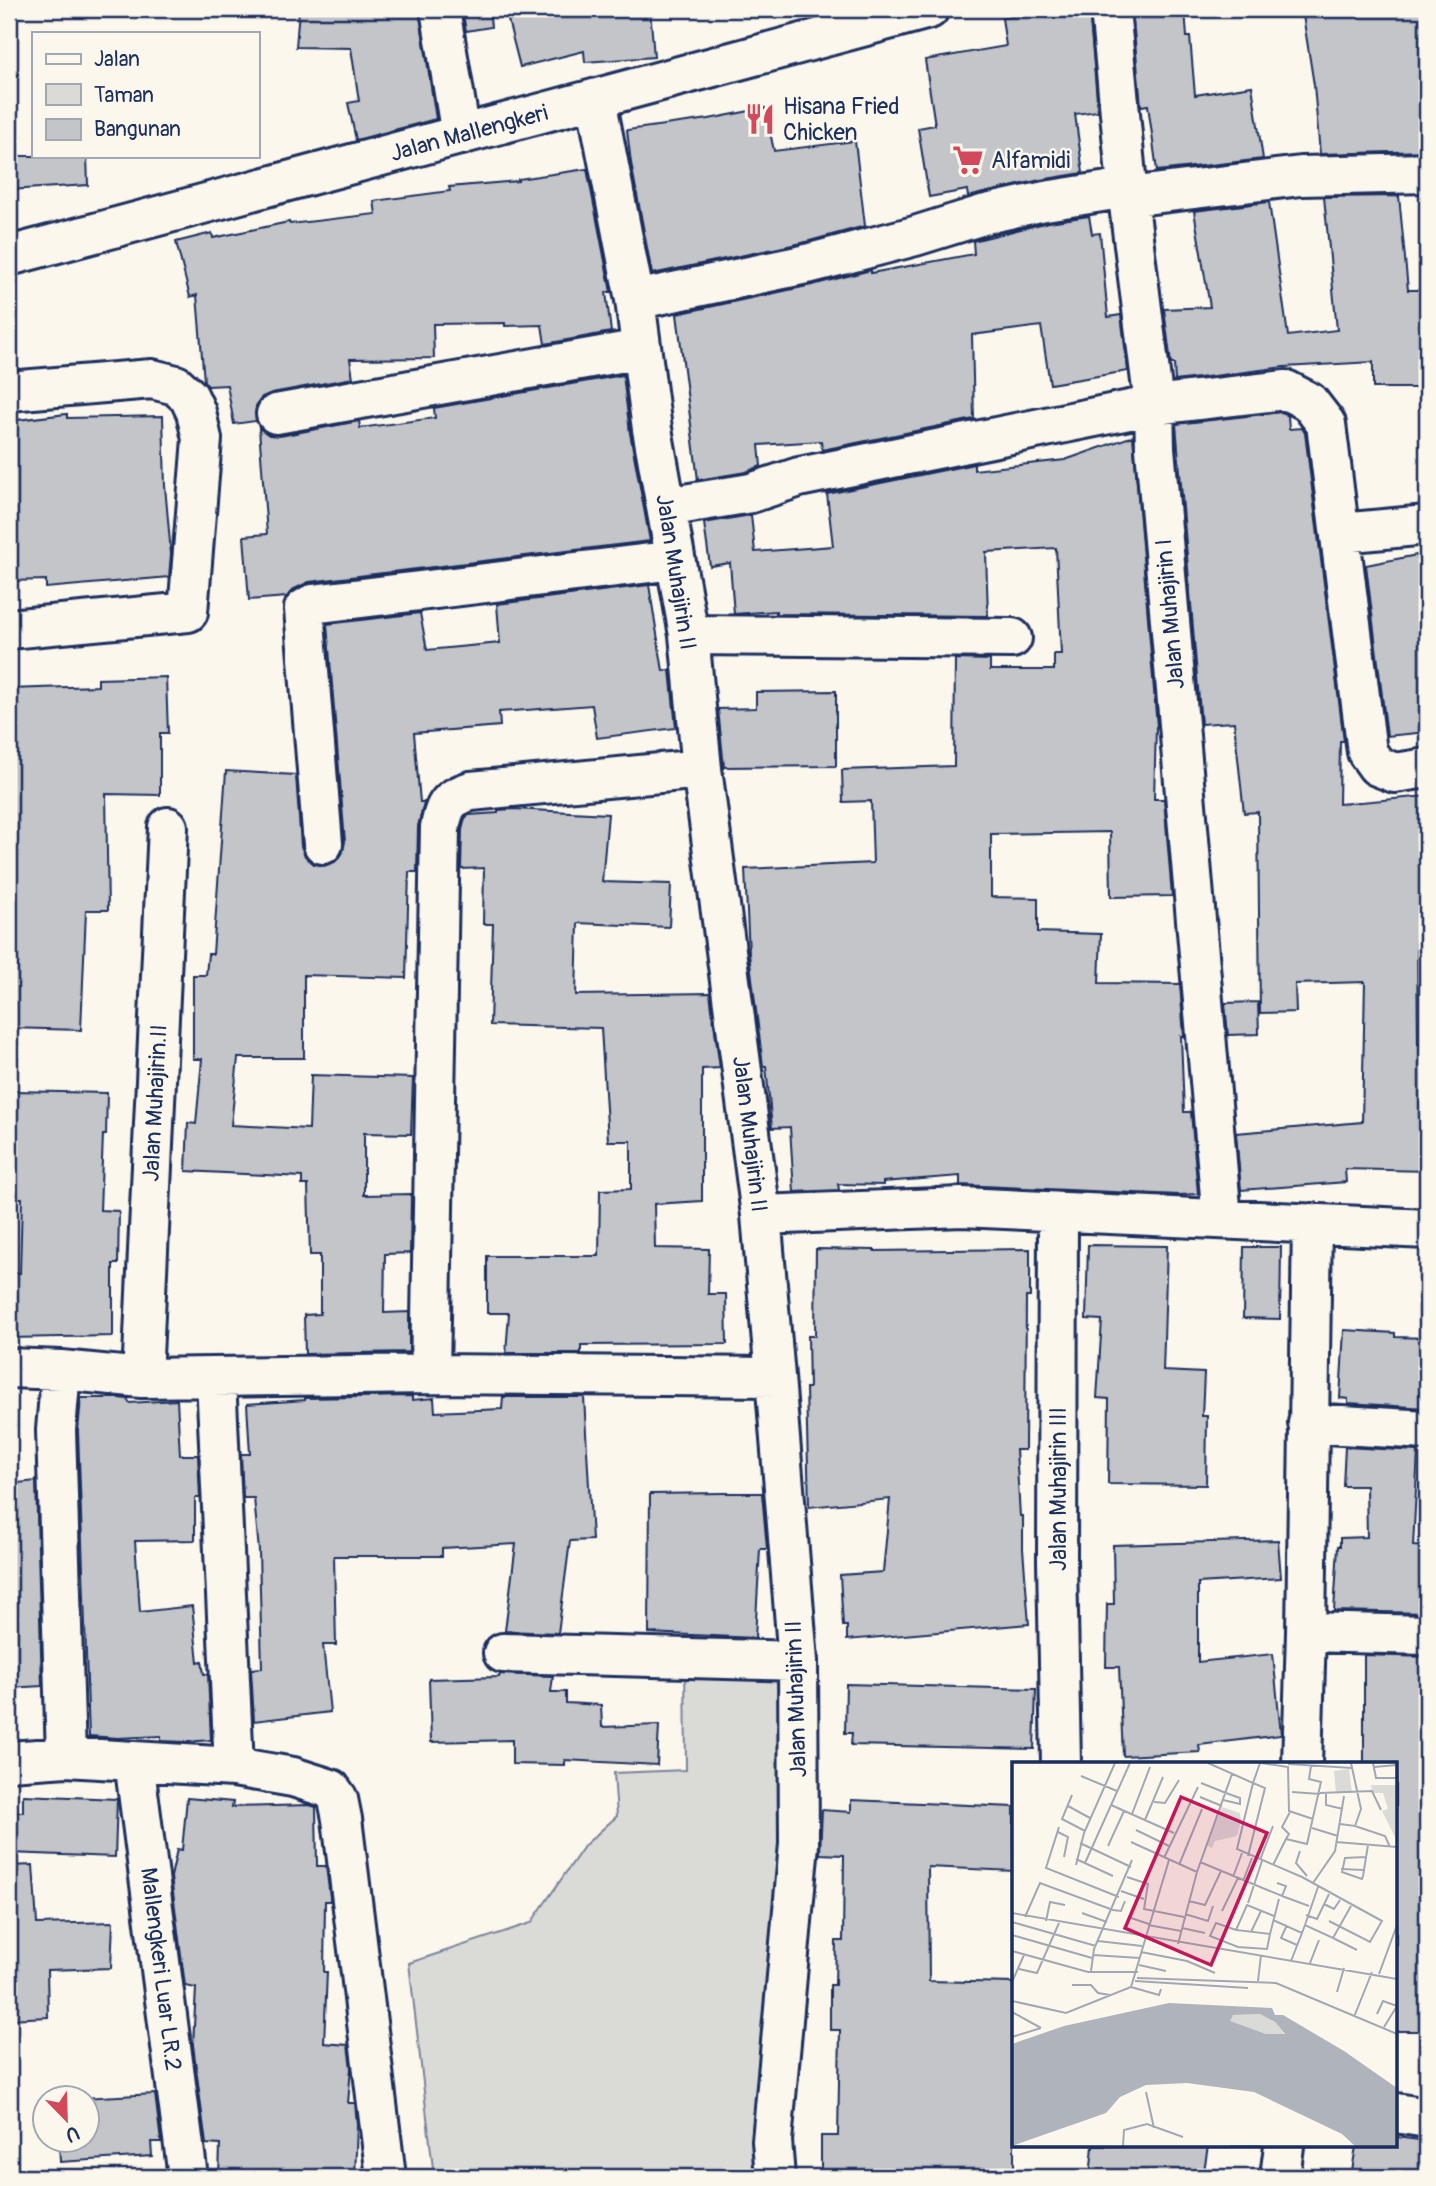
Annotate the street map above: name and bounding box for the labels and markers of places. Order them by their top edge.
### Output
place label: Hisana Fried Chicken [783,92,899,147]
restaurant icon: Hisana Fried Chicken [743,102,777,136]
supermarket icon: Alfamidi [951,143,985,177]
place label: Alfamidi [991,146,1070,175]

